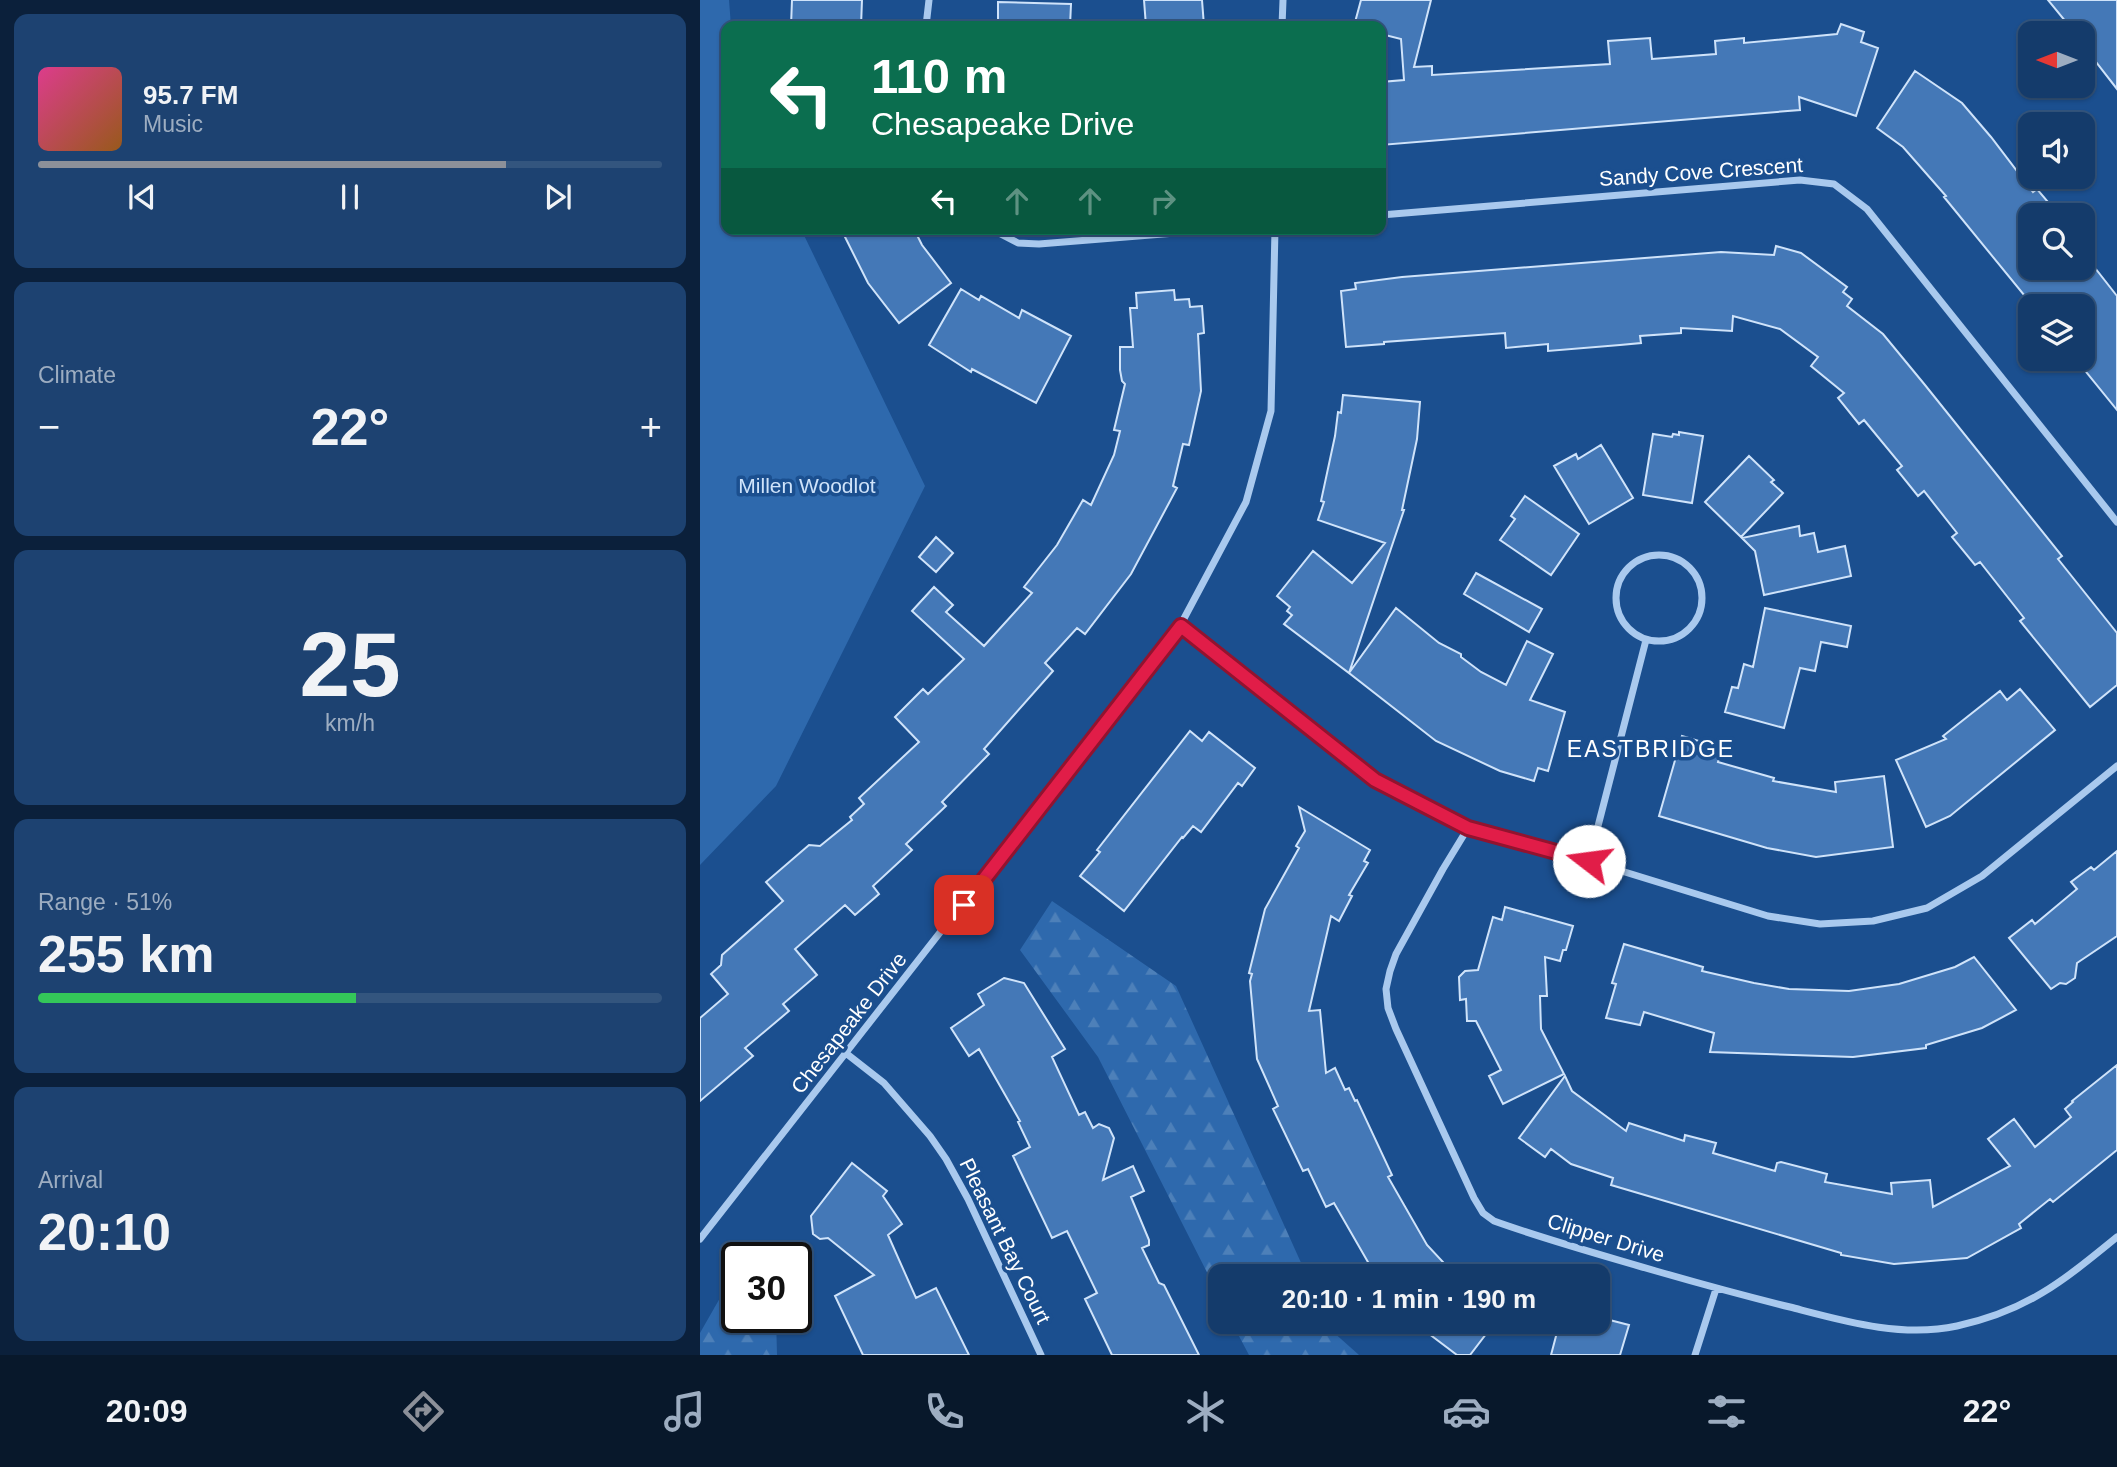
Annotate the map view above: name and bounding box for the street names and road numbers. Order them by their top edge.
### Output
street label: Sandy Cove Crescent [1598,153,1804,190]
street label: Chesapeake Drive [786,948,911,1098]
street label: Pleasant Bay Court [955,1154,1056,1327]
street label: Clipper Drive [1545,1209,1668,1266]

